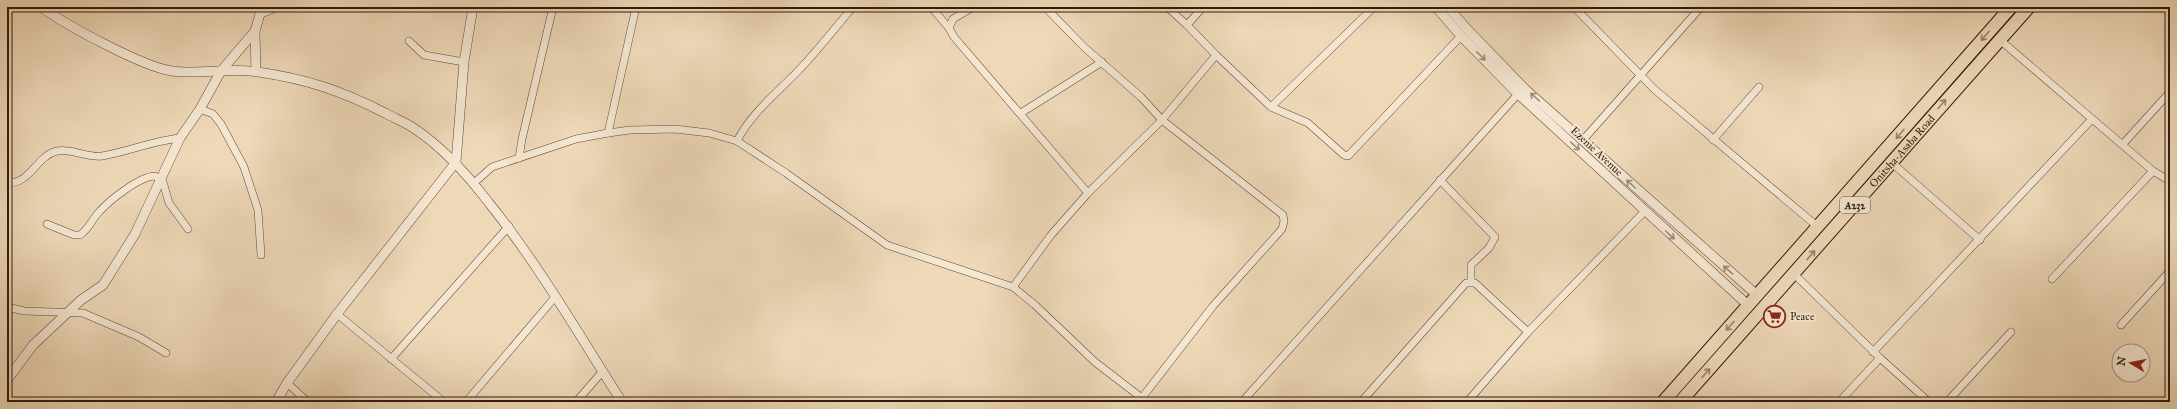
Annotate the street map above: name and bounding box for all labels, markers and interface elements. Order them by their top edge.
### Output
one-way arrow [1981,31,1990,42]
one-way arrow [1476,51,1486,61]
one-way arrow [1530,93,1540,102]
one-way arrow [1937,99,1946,109]
street label: Onitsha-Asaba Road [1867,112,1938,190]
street label: Ezenie Avenue [1568,124,1626,179]
one-way arrow [1895,129,1904,139]
one-way arrow [1570,141,1580,151]
one-way arrow [1626,180,1636,189]
road number: A232 [1840,197,1870,213]
one-way arrow [1665,230,1675,239]
one-way arrow [1806,250,1815,260]
one-way arrow [1723,266,1734,275]
supermarket icon: Peace [1761,303,1787,329]
place label: Peace [1790,310,1815,323]
one-way arrow [1726,321,1735,331]
north arrow [2111,343,2151,383]
text: N [2114,355,2129,367]
one-way arrow [1701,368,1710,378]

